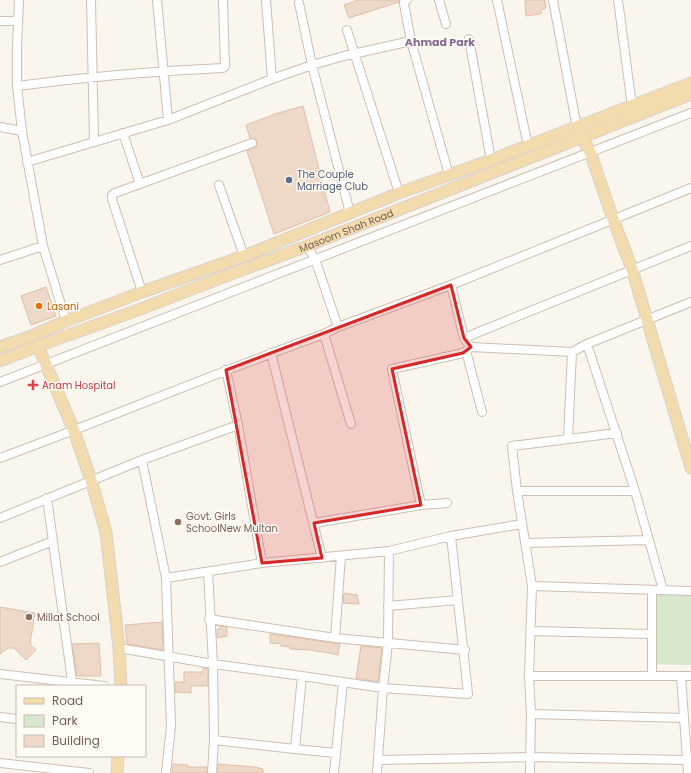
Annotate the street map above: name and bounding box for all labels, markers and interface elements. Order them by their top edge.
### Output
district label: Ahmad Park [405,34,475,50]
place label: The Couple Marriage Club [297,167,368,194]
marker: The Couple Marriage Club [284,175,294,185]
street label: Masoom Shah Road [297,205,396,256]
place label: Lasani [47,299,79,314]
marker: Lasani [34,301,44,311]
place label: Anam Hospital [42,378,116,393]
marker: Anam Hospital [27,379,39,391]
place label: Govt. Girls SchoolNew Multan [186,509,278,536]
marker: Govt. Girls SchoolNew Multan [173,517,183,527]
place label: Millat School [37,610,100,625]
marker: Millat School [24,612,34,622]
legend [16,685,146,757]
text: Road [52,692,83,709]
text: Park [52,712,79,729]
text: Building [52,732,100,749]

